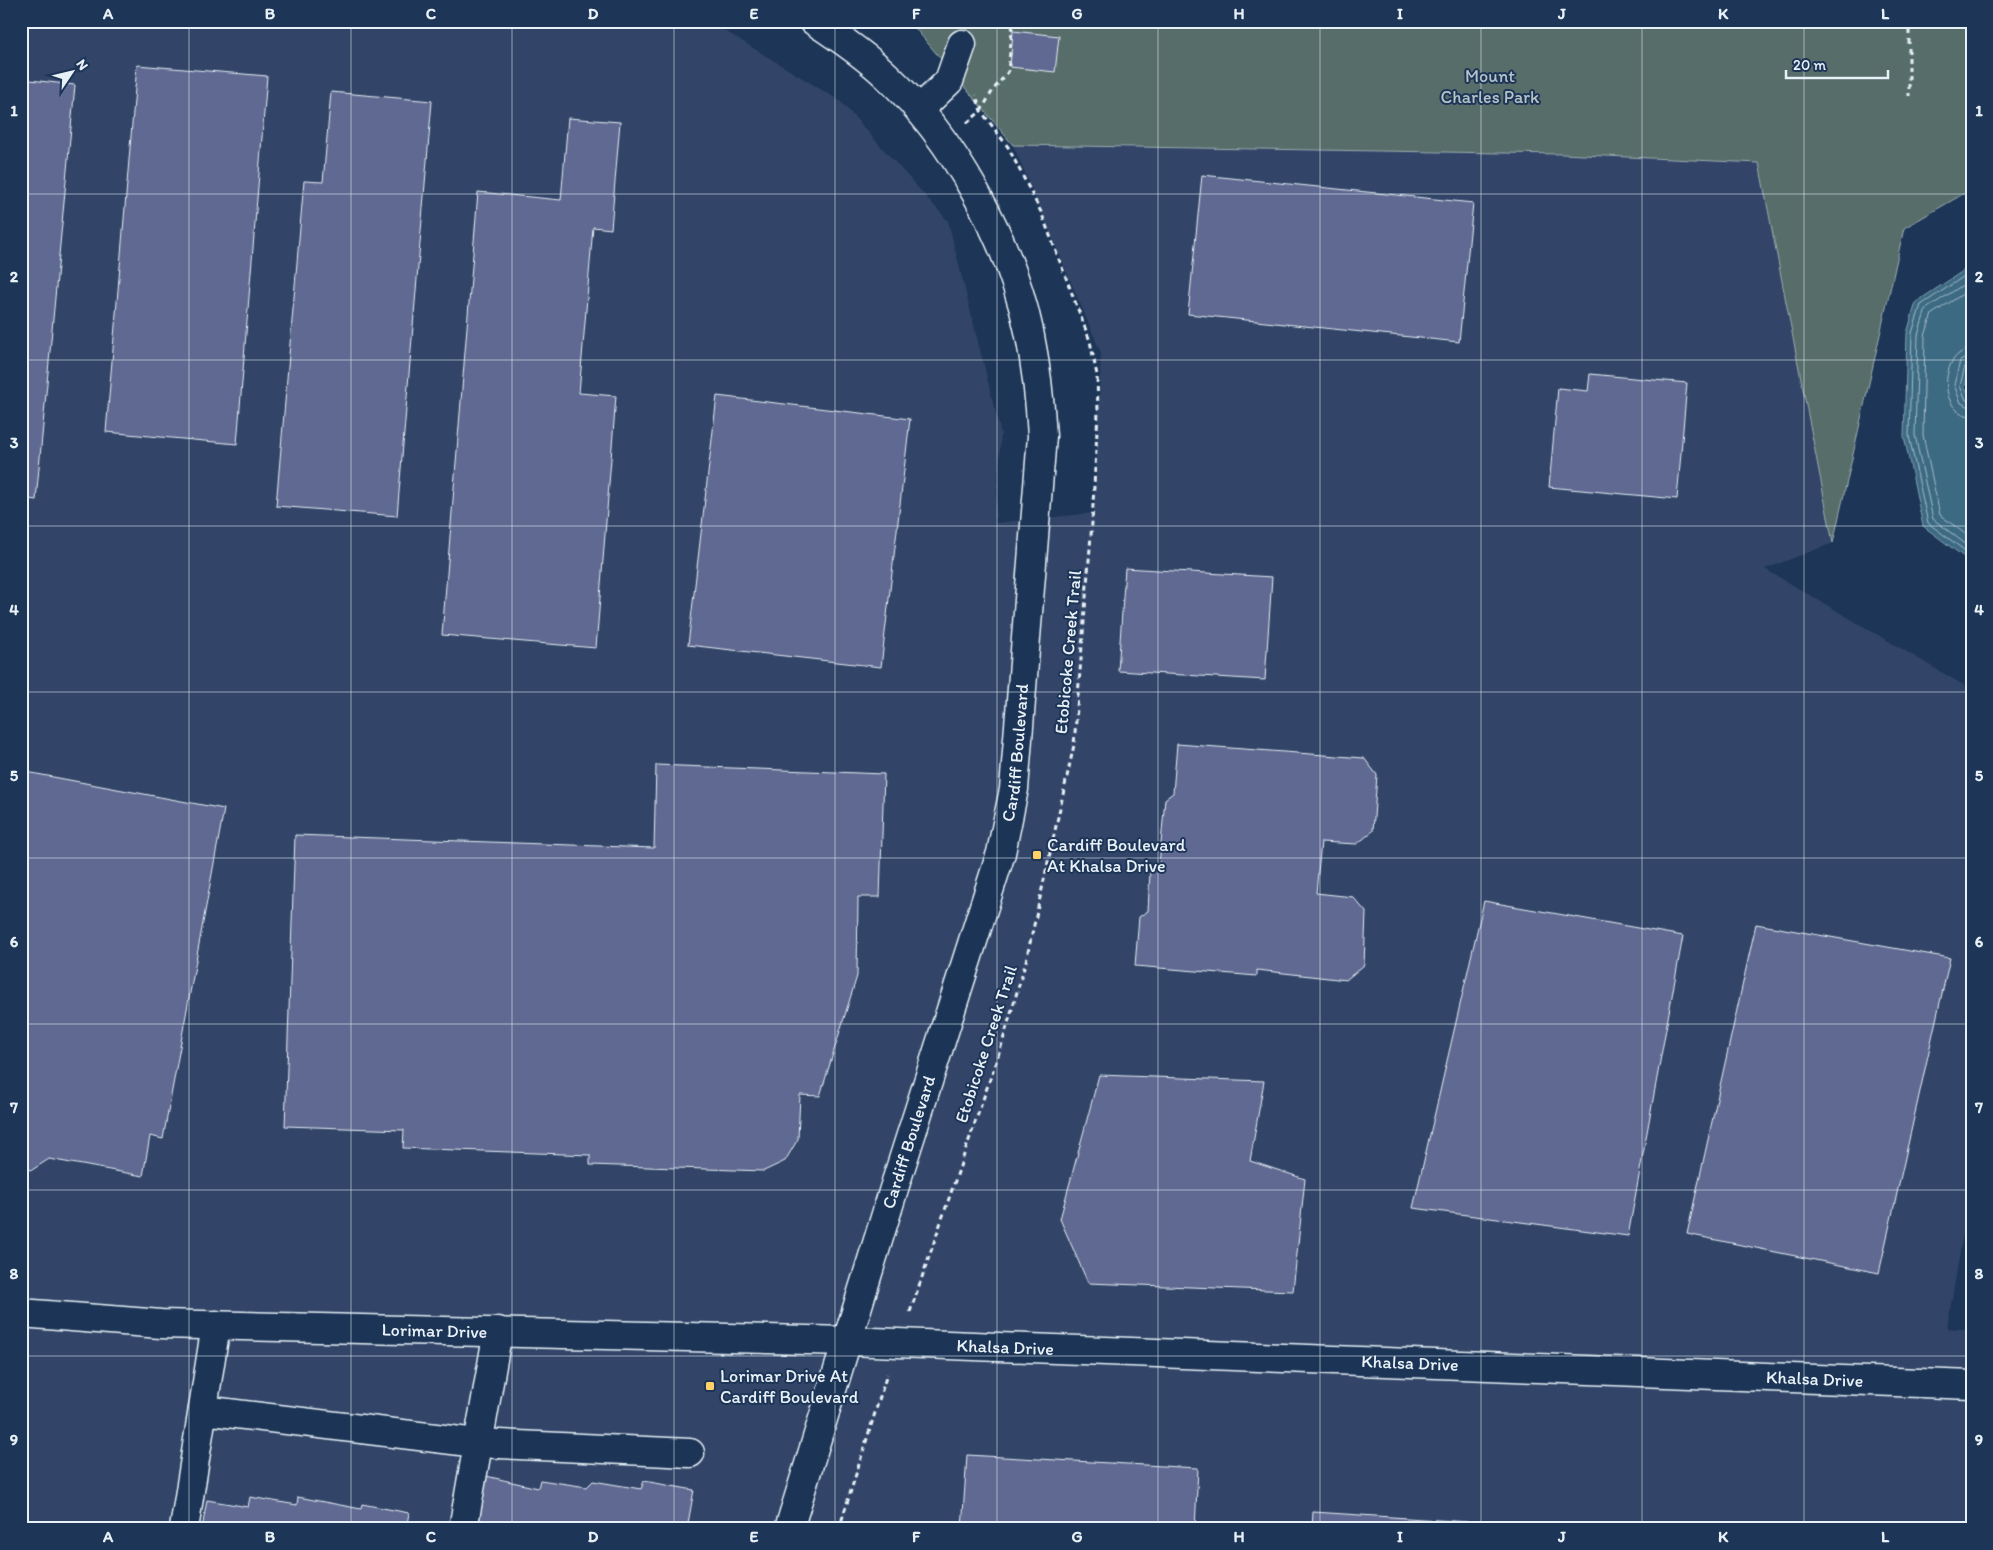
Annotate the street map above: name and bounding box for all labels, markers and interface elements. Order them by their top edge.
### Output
text: A [102,4,114,23]
text: B [265,4,276,23]
text: C [426,4,437,23]
text: D [588,4,599,23]
text: E [750,4,759,23]
text: F [912,4,921,23]
text: G [1071,4,1083,23]
text: H [1233,4,1245,23]
text: I [1397,4,1403,23]
text: J [1557,4,1566,23]
text: K [1718,4,1729,23]
text: L [1881,4,1890,23]
north arrow [48,48,98,98]
scale bar [1786,48,1888,80]
text: N [73,56,92,74]
text: 20 m [1793,56,1827,74]
park label: Mount Charles Park [1441,65,1540,108]
text: 1 [10,101,18,120]
text: 1 [1975,101,1983,120]
text: 2 [10,267,19,286]
text: 2 [1975,267,1984,286]
text: 3 [10,433,19,452]
text: 3 [1975,433,1984,452]
street label: Etobicoke Creek Trail [1050,569,1086,735]
text: 4 [9,600,19,619]
text: 4 [1974,600,1984,619]
street label: Cardiff Boulevard [997,683,1033,824]
text: 5 [10,766,19,785]
text: 5 [1975,766,1984,785]
place label: Cardiff Boulevard At Khalsa Drive [1047,834,1186,877]
marker: Cardiff Boulevard At Khalsa Drive [1031,849,1043,861]
text: 6 [10,932,19,951]
text: 6 [1975,932,1984,951]
street label: Etobicoke Creek Trail [950,962,1022,1126]
street label: Cardiff Boulevard [877,1073,940,1212]
text: 7 [9,1098,18,1117]
text: 7 [1974,1098,1983,1117]
text: 8 [10,1264,19,1283]
text: 8 [1975,1264,1984,1283]
street label: Lorimar Drive [381,1318,488,1343]
street label: Khalsa Drive [956,1334,1054,1360]
street label: Khalsa Drive [1361,1350,1459,1376]
place label: Lorimar Drive At Cardiff Boulevard [720,1365,859,1408]
street label: Khalsa Drive [1766,1366,1864,1392]
marker: Lorimar Drive At Cardiff Boulevard [704,1380,716,1392]
text: 9 [10,1430,18,1449]
text: 9 [1975,1430,1983,1449]
text: A [102,1527,114,1546]
text: B [265,1527,276,1546]
text: C [426,1527,437,1546]
text: D [588,1527,599,1546]
text: E [750,1527,759,1546]
text: F [912,1527,921,1546]
text: G [1071,1527,1083,1546]
text: H [1233,1527,1245,1546]
text: I [1397,1527,1403,1546]
text: J [1557,1527,1566,1546]
text: K [1718,1527,1729,1546]
text: L [1881,1527,1890,1546]

